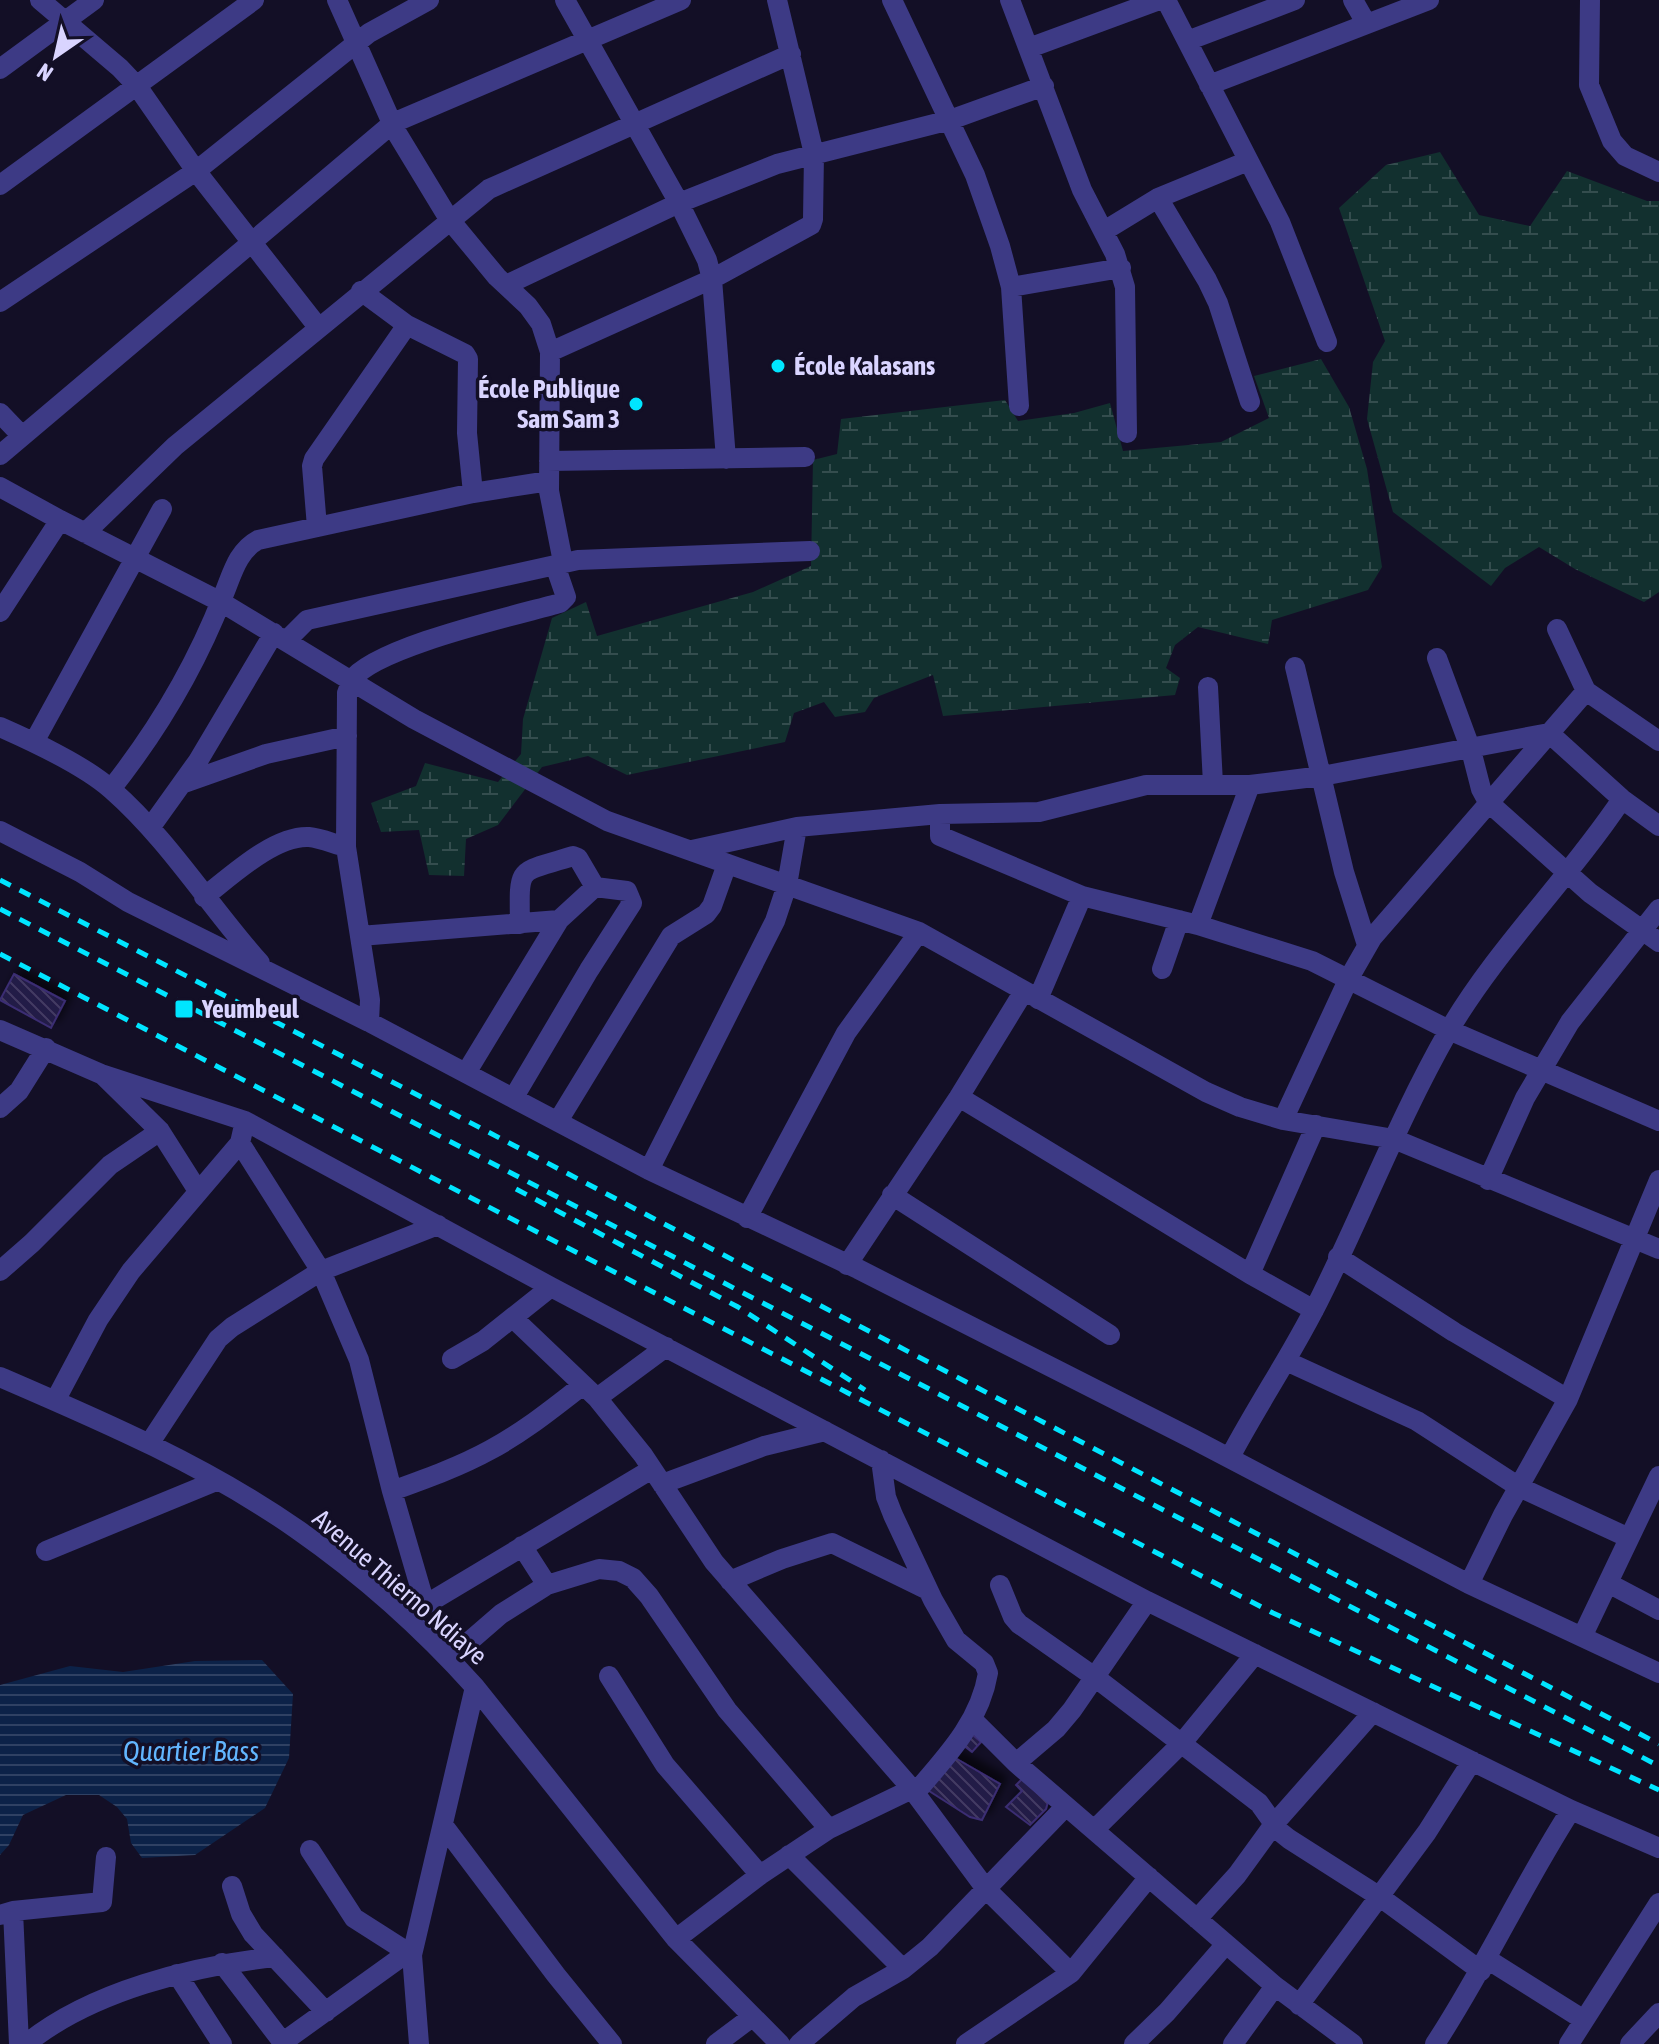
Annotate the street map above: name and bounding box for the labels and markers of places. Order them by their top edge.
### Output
place label: École Kalasans [794,351,935,381]
marker: École Kalasans [769,357,787,375]
place label: École Publique Sam Sam 3 [478,374,620,434]
marker: École Publique Sam Sam 3 [627,395,645,413]
place label: Yeumbeul [201,994,300,1024]
marker: Yeumbeul [173,998,195,1020]

